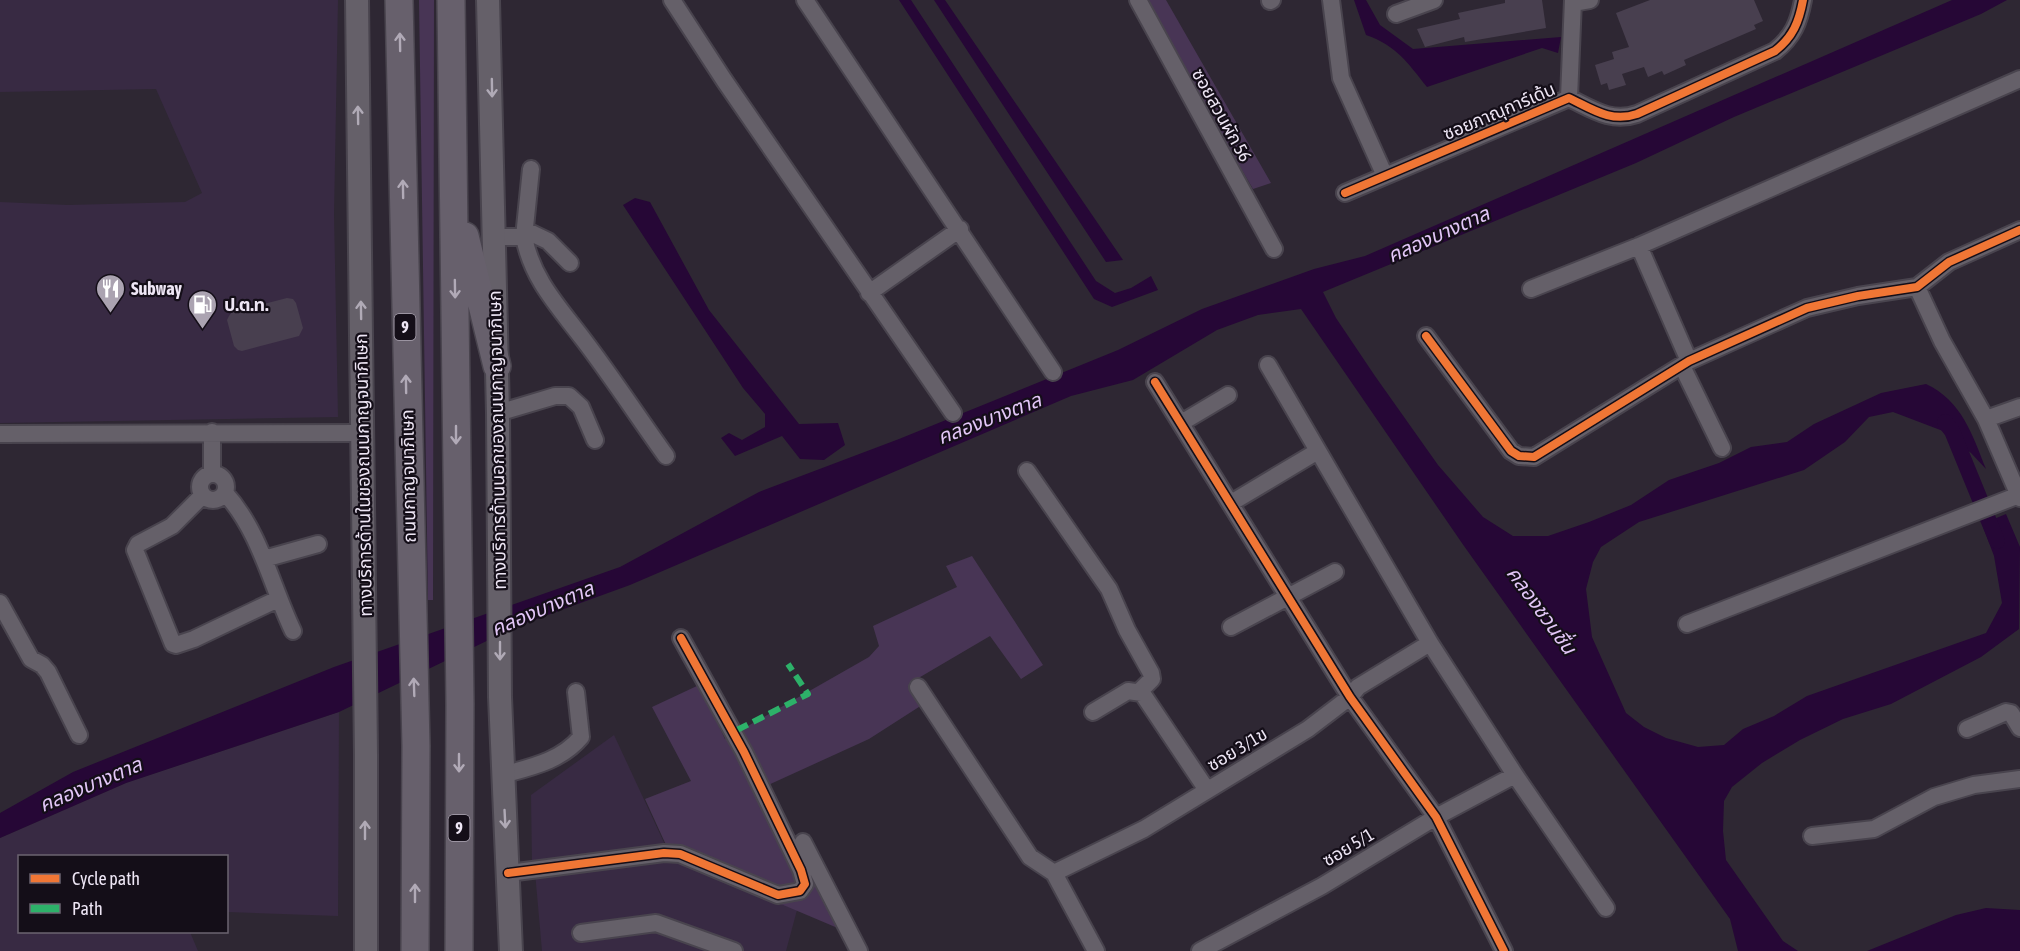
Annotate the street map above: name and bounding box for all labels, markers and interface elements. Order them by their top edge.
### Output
one-way arrow [394,33,406,53]
street label: ซอยสวนผัก 56 [1188,65,1256,165]
one-way arrow [486,77,498,97]
street label: ซอยภาณุการ์เด้น [1440,78,1559,145]
one-way arrow [352,106,364,126]
one-way arrow [397,180,409,200]
water label: คลองบางตาล [1383,201,1493,267]
restaurant icon: Subway [94,272,126,314]
place label: Subway [131,278,183,299]
one-way arrow [450,279,461,299]
fuel station icon: ป.ต.ท. [187,288,219,330]
street label: ทางบริการด้านนอกของถนนกาญจนาภิเษก [484,290,510,590]
place label: ป.ต.ท. [224,294,268,315]
one-way arrow [355,301,367,321]
road number: 9 [394,314,416,340]
street label: ทางบริการด้านในของถนนกาญจนาภิเษก [350,333,376,617]
one-way arrow [401,375,412,395]
water label: คลองบางตาล [934,388,1045,448]
street label: ถนนกาญจนาภิเษก [396,409,420,543]
one-way arrow [450,424,462,444]
water label: คลองชวนชื่น [1503,561,1584,660]
water label: คลองบางตาล [487,576,597,640]
one-way arrow [494,641,506,661]
one-way arrow [408,678,419,698]
street label: ซอย 3/1ข [1203,723,1271,775]
water label: คลองบางตาล [35,752,145,816]
one-way arrow [453,752,465,772]
one-way arrow [499,808,510,828]
road number: 9 [448,815,470,841]
one-way arrow [360,820,371,840]
street label: ซอย 5/1 [1318,823,1378,871]
legend [18,855,228,933]
text: Cycle path [72,868,140,889]
one-way arrow [409,883,421,903]
text: Path [72,898,103,919]

